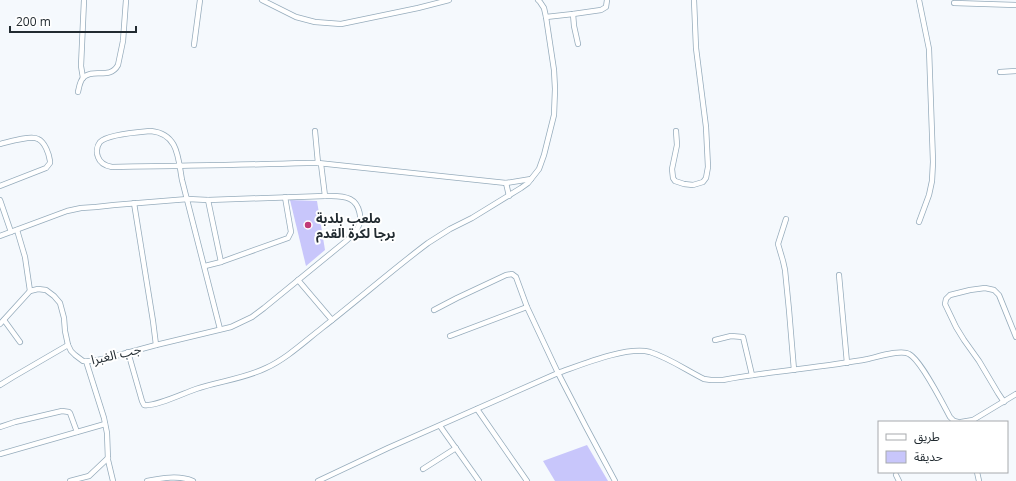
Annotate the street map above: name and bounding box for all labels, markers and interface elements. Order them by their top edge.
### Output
scale bar [10,8,136,34]
text: 200 m [16,13,51,30]
place label: ملعب بلدبة برجا لكرة القدم [316,209,395,243]
marker: ملعب بلدبة برجا لكرة القدم [303,220,313,230]
street label: جب الغبرا [89,339,143,368]
legend [878,421,1008,473]
text: طريق [914,428,940,445]
text: حديقة [914,448,943,465]

